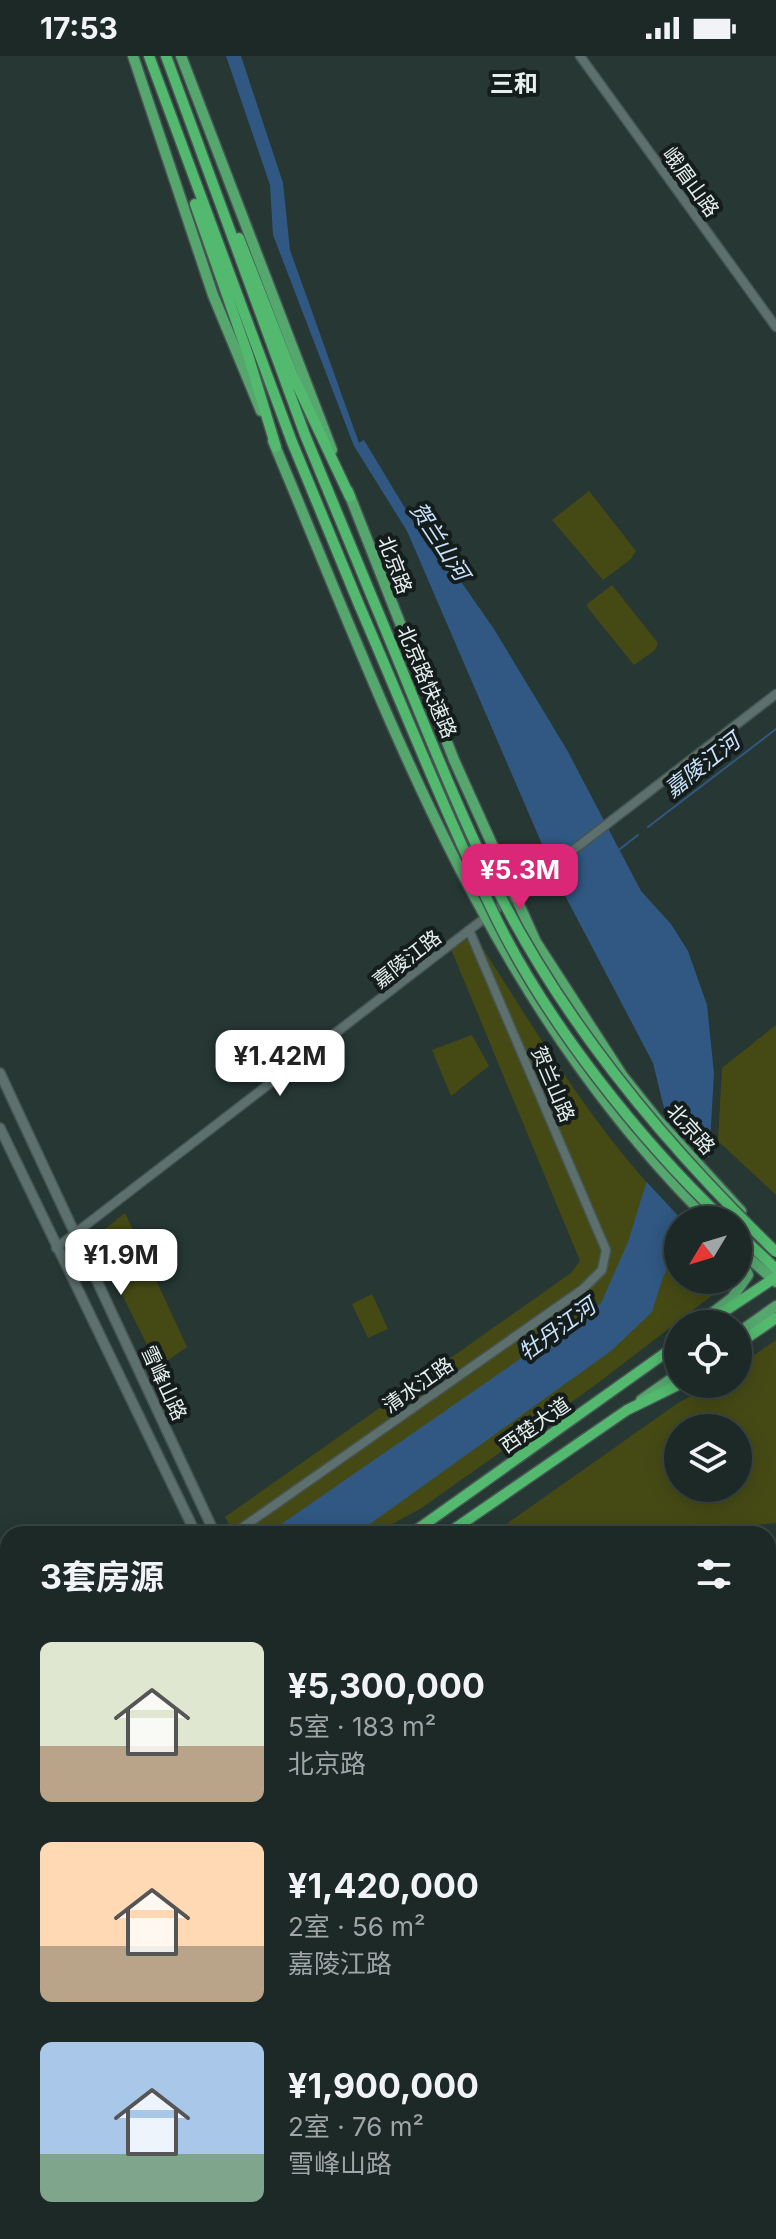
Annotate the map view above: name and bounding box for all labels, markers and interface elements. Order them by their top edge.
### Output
text: 17:53 [40,10,118,46]
district label: 三和 [490,69,538,98]
street label: 峨眉山路 [658,143,724,221]
water label: 贺兰山河 [405,497,477,588]
street label: 北京路 [373,533,417,597]
street label: 北京路快速路 [393,622,461,742]
water label: 嘉陵江河 [659,725,748,802]
pin: ¥5.3M [464,844,576,912]
text: ¥5.3M [480,854,560,885]
street label: 嘉陵江路 [368,925,446,993]
pin: ¥1.42M [215,1030,345,1098]
text: ¥1.42M [234,1040,326,1071]
street label: 贺兰山路 [526,1042,580,1126]
street label: 北京路 [662,1099,720,1159]
north arrow [664,1206,752,1294]
map controls [664,1206,752,1502]
pin: ¥1.9M [65,1229,177,1297]
text: ¥1.9M [83,1239,159,1270]
water label: 牡丹江河 [514,1290,603,1365]
button: locate [664,1310,752,1398]
street label: 雪峰山路 [136,1342,192,1424]
street label: 清水江路 [378,1352,458,1418]
street label: 西楚大道 [495,1392,575,1458]
button: layers [664,1414,752,1502]
icon: filters [692,1552,736,1596]
text: 3套房源 [40,1556,164,1597]
text: ¥5,300,000 [288,1665,485,1706]
icon: home [104,1674,200,1770]
text: 5室 · 183 m² [288,1711,436,1742]
text: 北京路 [288,1748,366,1779]
text: ¥1,420,000 [288,1865,479,1906]
icon: home [104,1874,200,1970]
text: 2室 · 56 m² [288,1911,425,1942]
text: 嘉陵江路 [288,1948,392,1979]
text: ¥1,900,000 [288,2065,479,2106]
icon: home [104,2074,200,2170]
text: 2室 · 76 m² [288,2111,424,2142]
text: 雪峰山路 [288,2148,392,2179]

